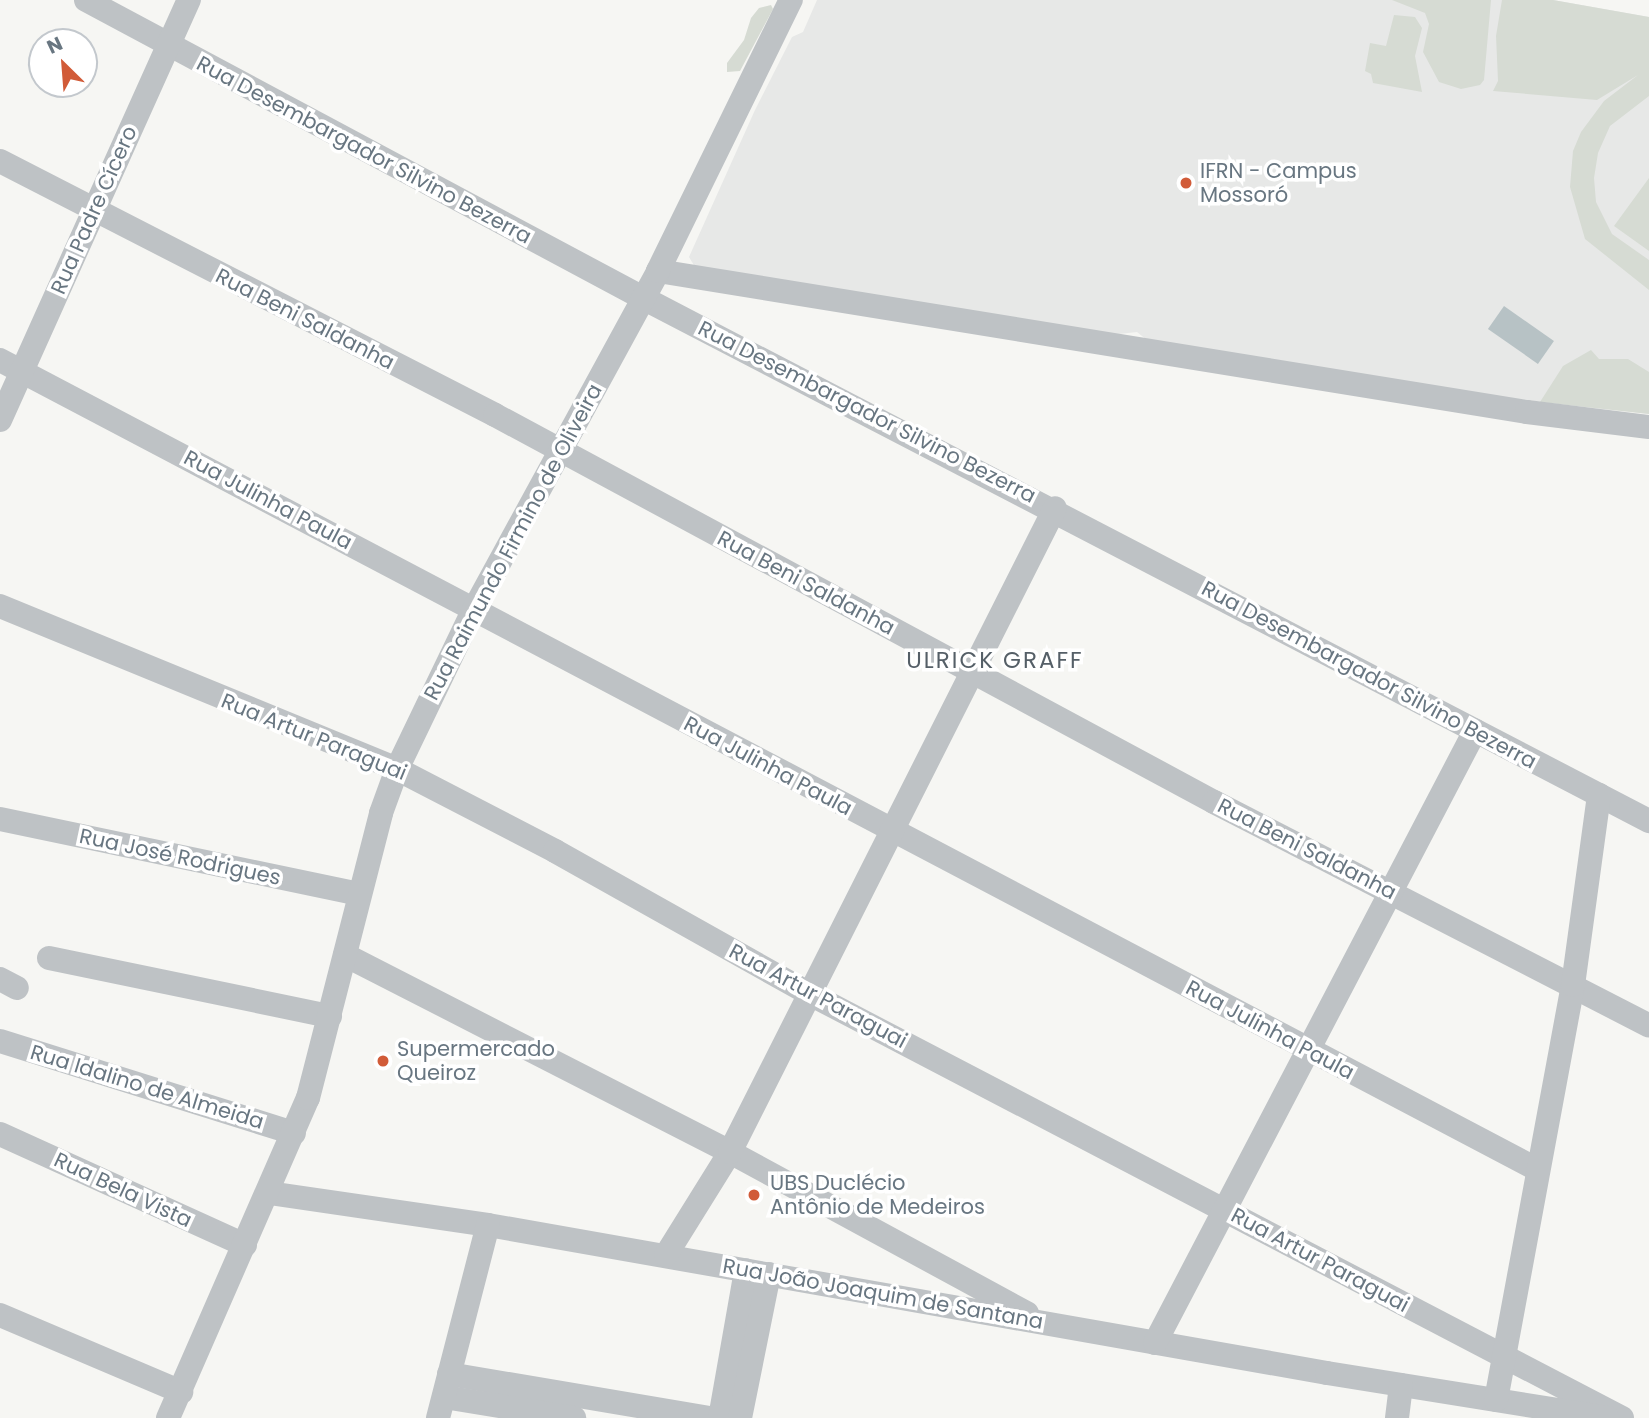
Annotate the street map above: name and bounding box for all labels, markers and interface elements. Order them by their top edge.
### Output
north arrow [28,28,98,98]
text: N [43,30,67,61]
street label: Rua Desembargador Silvino Bezerra [192,51,536,249]
street label: Rua Padre Cícero [46,122,142,298]
place label: IFRN - Campus Mossoró [1200,158,1357,208]
marker: IFRN - Campus Mossoró [1178,175,1194,191]
street label: Rua Beni Saldanha [211,263,399,375]
street label: Rua Desembargador Silvino Bezerra [694,316,1040,508]
street label: Rua Raimundo Firmino de Oliveira [419,380,607,704]
street label: Rua Julinha Paula [180,445,356,555]
street label: Rua Beni Saldanha [713,526,899,640]
street label: Rua Desembargador Silvino Bezerra [1197,576,1541,774]
district label: ULRICK GRAFF [908,646,1082,674]
street label: Rua Artur Paraguai [218,688,410,786]
street label: Rua Julinha Paula [680,711,856,821]
street label: Rua Beni Saldanha [1213,793,1401,905]
street label: Rua José Rodrigues [77,823,283,891]
street label: Rua Artur Paraguai [725,938,911,1054]
street label: Rua Julinha Paula [1182,975,1358,1085]
place label: Supermercado Queiroz [397,1036,555,1086]
street label: Rua Idalino de Almeida [27,1039,267,1135]
marker: Supermercado Queiroz [375,1053,391,1069]
street label: Rua Bela Vista [50,1147,196,1233]
place label: UBS Duclécio Antônio de Medeiros [770,1170,985,1220]
marker: UBS Duclécio Antônio de Medeiros [744,1185,764,1205]
street label: Rua Artur Paraguai [1227,1202,1413,1318]
street label: Rua João Joaquim de Santana [721,1253,1045,1335]

